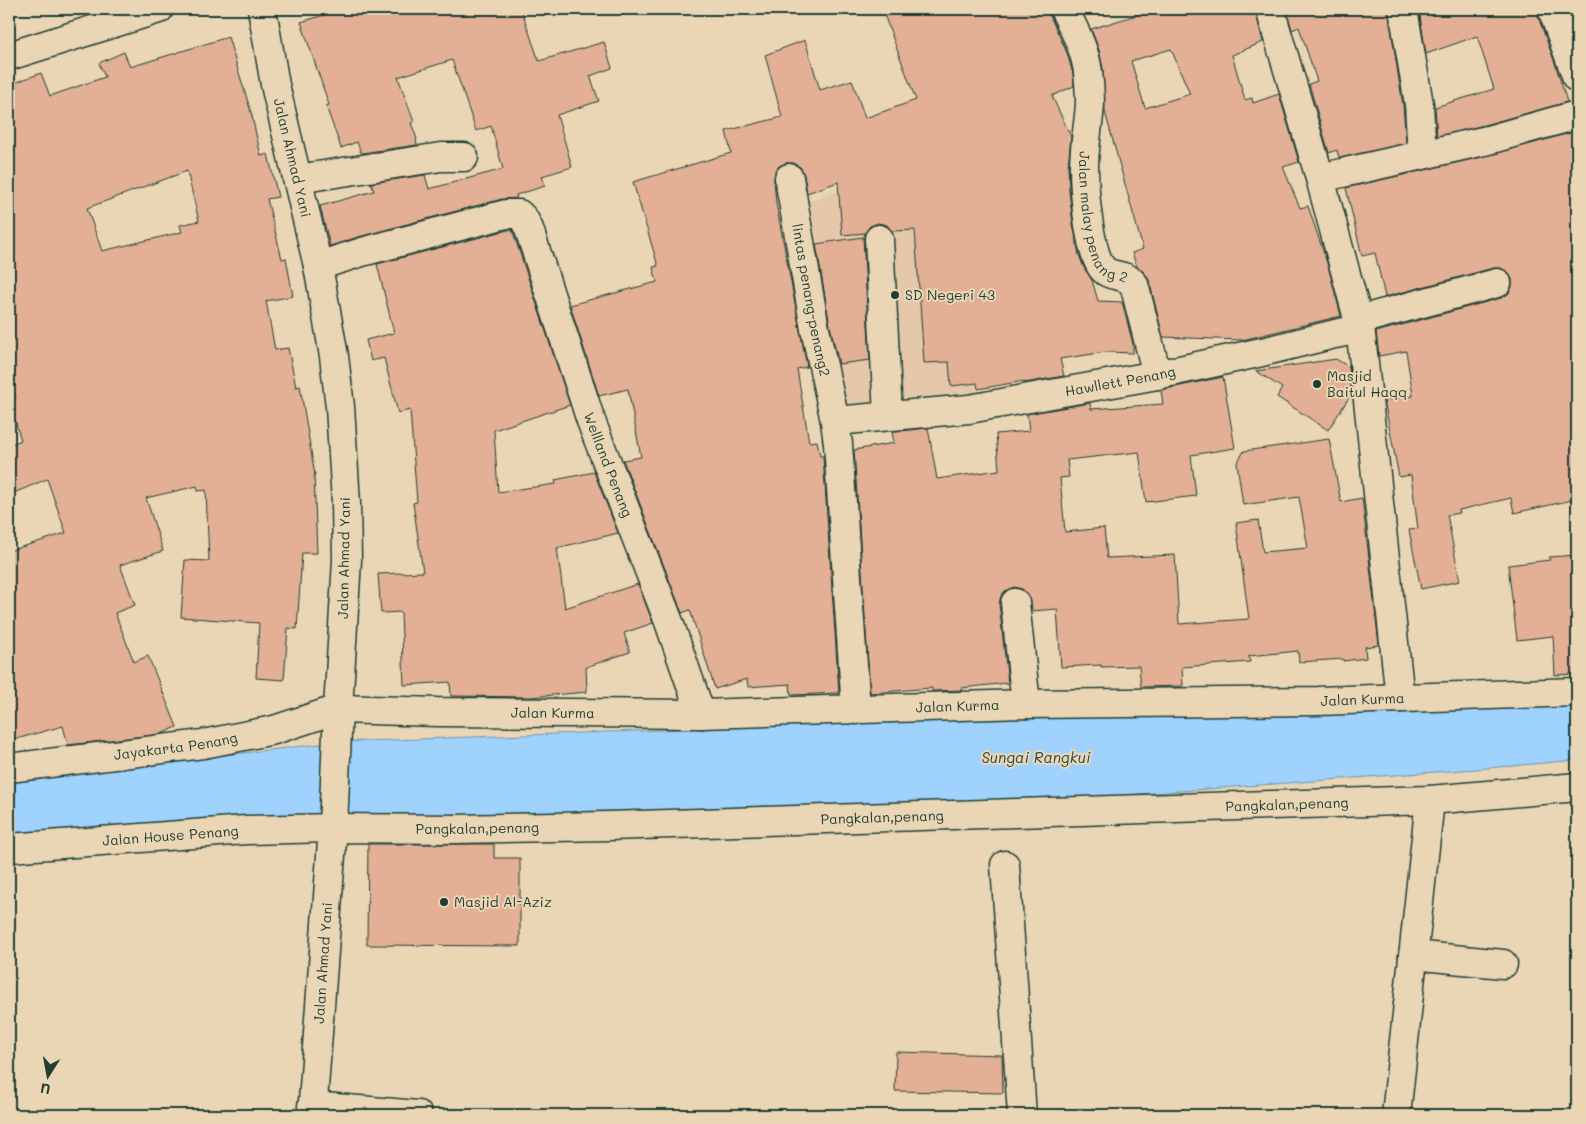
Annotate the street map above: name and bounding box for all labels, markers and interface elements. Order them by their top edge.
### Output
street label: Jalan Ahmad Yani [269,96,316,219]
street label: Jalan malay penang 2 [1075,151,1130,287]
street label: lintas penang-penang2 [788,222,835,378]
place label: SD Negeri 43 [905,285,995,304]
marker: SD Negeri 43 [889,289,901,301]
street label: Hawllett Penang [1063,361,1177,400]
place label: Masjid Baitul Haqq [1327,366,1407,401]
marker: Masjid Baitul Haqq [1311,378,1323,390]
street label: Wellland Penang [580,410,637,520]
street label: Jalan Ahmad Yani [333,497,354,619]
street label: Jalan Kurma [1320,688,1405,710]
street label: Jalan Kurma [915,695,1000,716]
street label: Jalan Kurma [511,703,595,722]
street label: Jayakarta Penang [113,727,239,764]
water label: Sungai Rangkui [981,747,1091,767]
street label: Pangkalan,penang [1225,793,1349,815]
street label: Pangkalan,penang [820,805,944,828]
street label: Pangkalan,penang [416,817,539,838]
street label: Jalan House Penang [102,821,239,850]
place label: Masjid Al-Aziz [454,892,552,911]
marker: Masjid Al-Aziz [438,896,450,908]
street label: Jalan Ahmad Yani [309,902,336,1024]
north arrow [22,1052,72,1102]
text: U [39,1079,52,1100]

